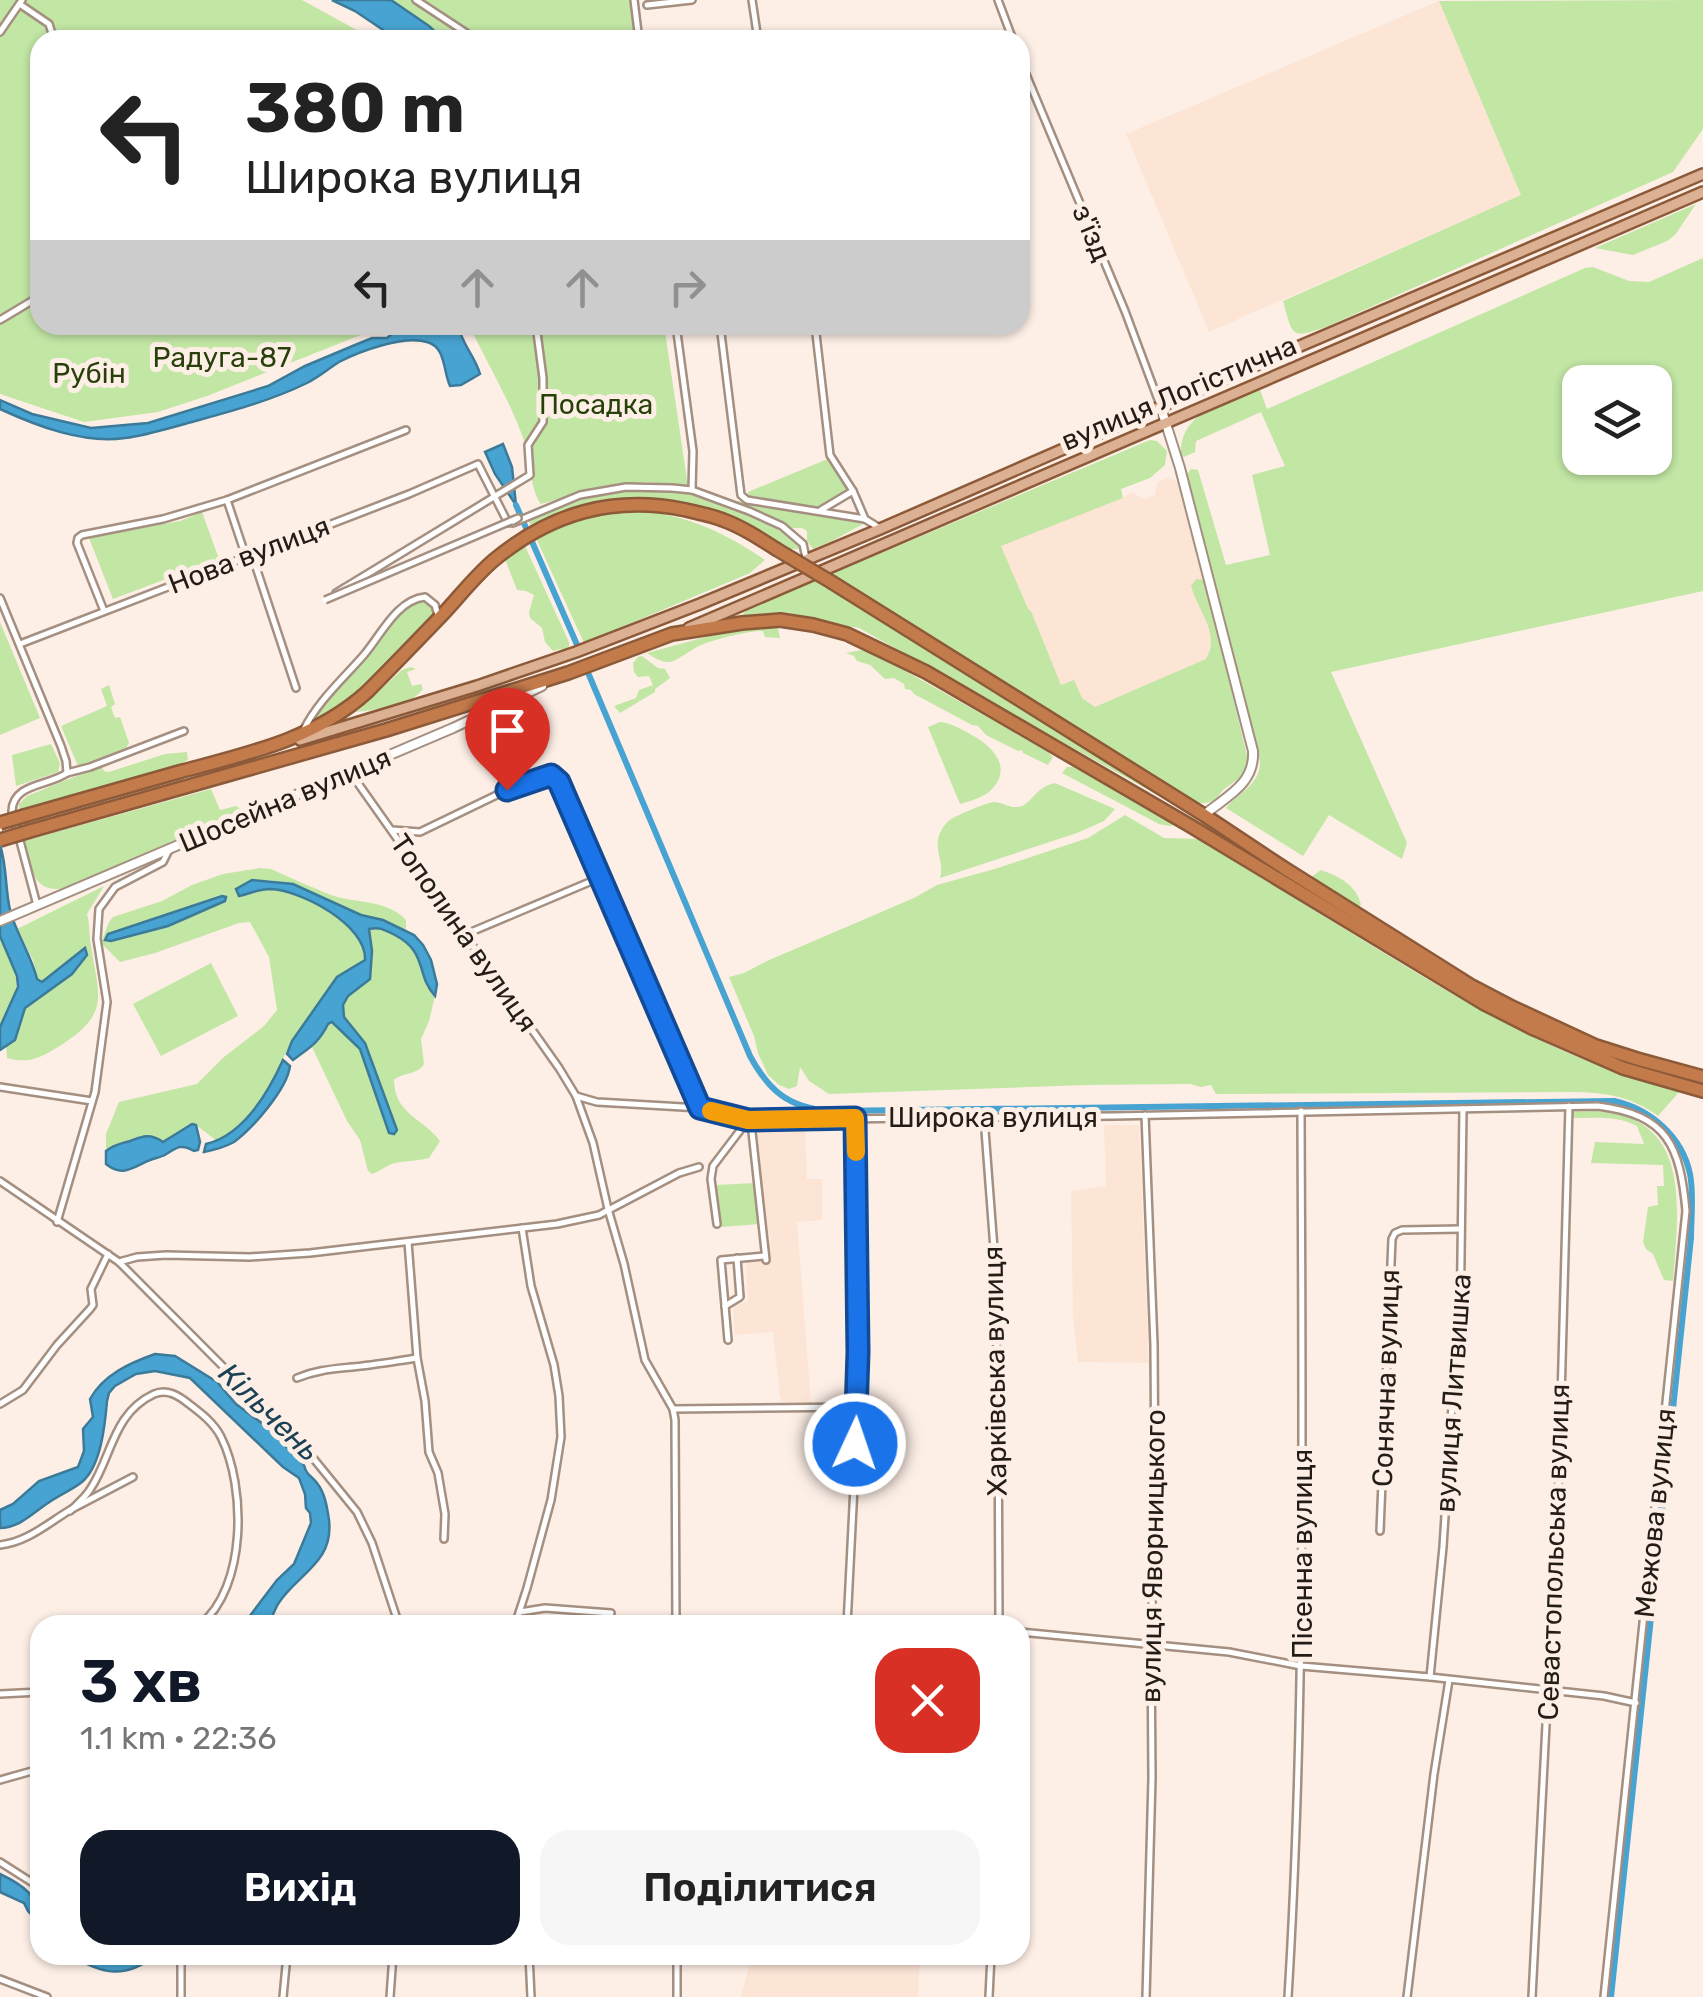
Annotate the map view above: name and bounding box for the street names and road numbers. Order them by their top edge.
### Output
street label: з'їзд [1065,200,1119,266]
street label: вулиця Логістична [1056,329,1302,457]
street label: Нова вулиця [164,509,334,601]
street label: Шосейна вулиця [174,741,396,859]
street label: Тополина вулиця [384,828,544,1038]
street label: Широка вулиця [888,1101,1098,1134]
street label: Харківська вулиця [976,1246,1014,1496]
street label: Сонячна вулиця [1366,1269,1406,1487]
street label: вулиця Литвишка [1428,1272,1478,1514]
street label: Севастопольська вулиця [1532,1383,1576,1721]
street label: Межова вулиця [1628,1407,1682,1619]
street label: вулиця Яворницького [1134,1409,1172,1703]
street label: Пісенна вулиця [1286,1449,1319,1659]

